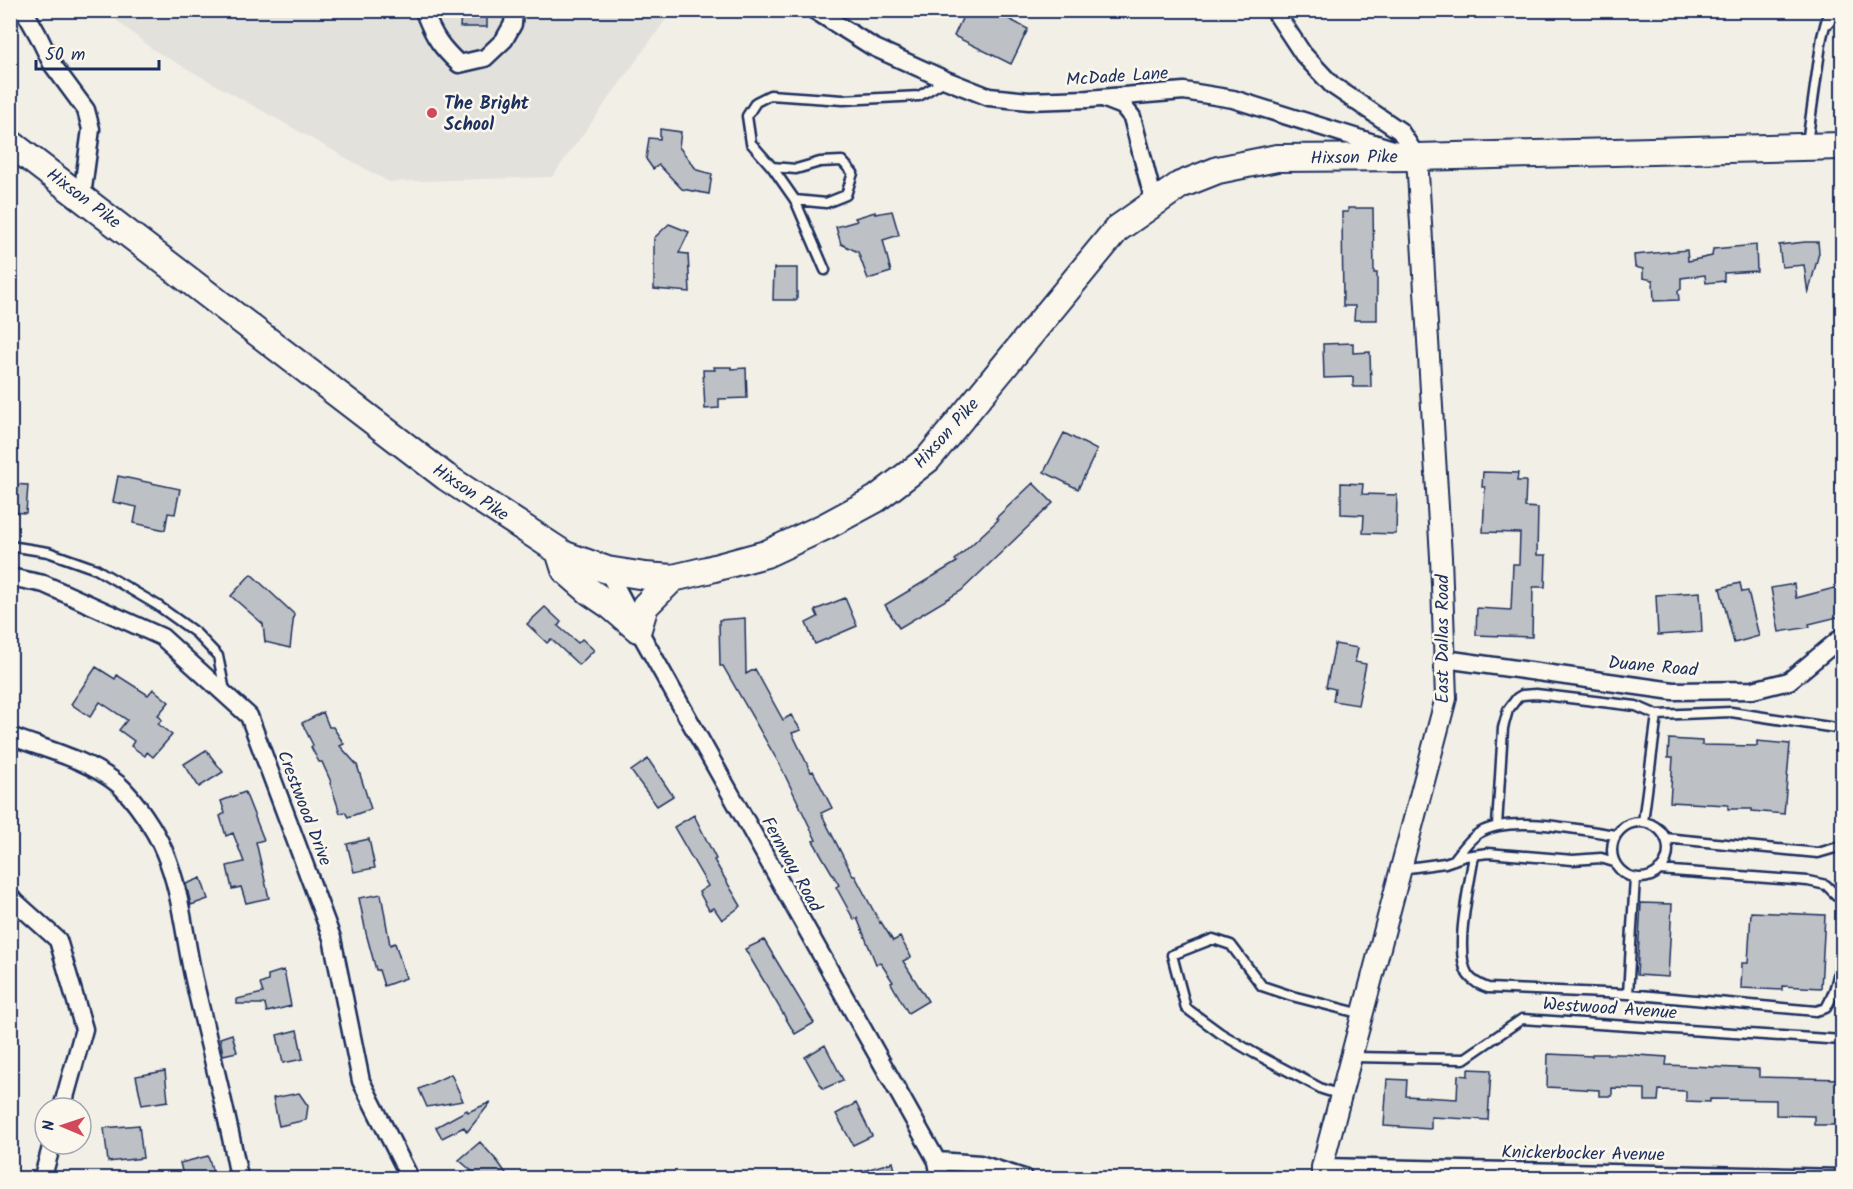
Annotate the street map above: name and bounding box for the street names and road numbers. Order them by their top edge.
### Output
street label: McDade Lane [1065,59,1169,96]
street label: Hixson Pike [1310,143,1398,174]
street label: Hixson Pike [40,161,127,237]
street label: Hixson Pike [907,392,987,476]
street label: Hixson Pike [426,457,514,530]
street label: East Dallas Road [1429,573,1458,704]
street label: Duane Road [1607,649,1700,686]
street label: Crestwood Drive [268,747,339,871]
street label: Fernway Road [752,812,829,919]
street label: Westwood Avenue [1542,990,1678,1029]
street label: Knickerbocker Avenue [1501,1139,1665,1170]

